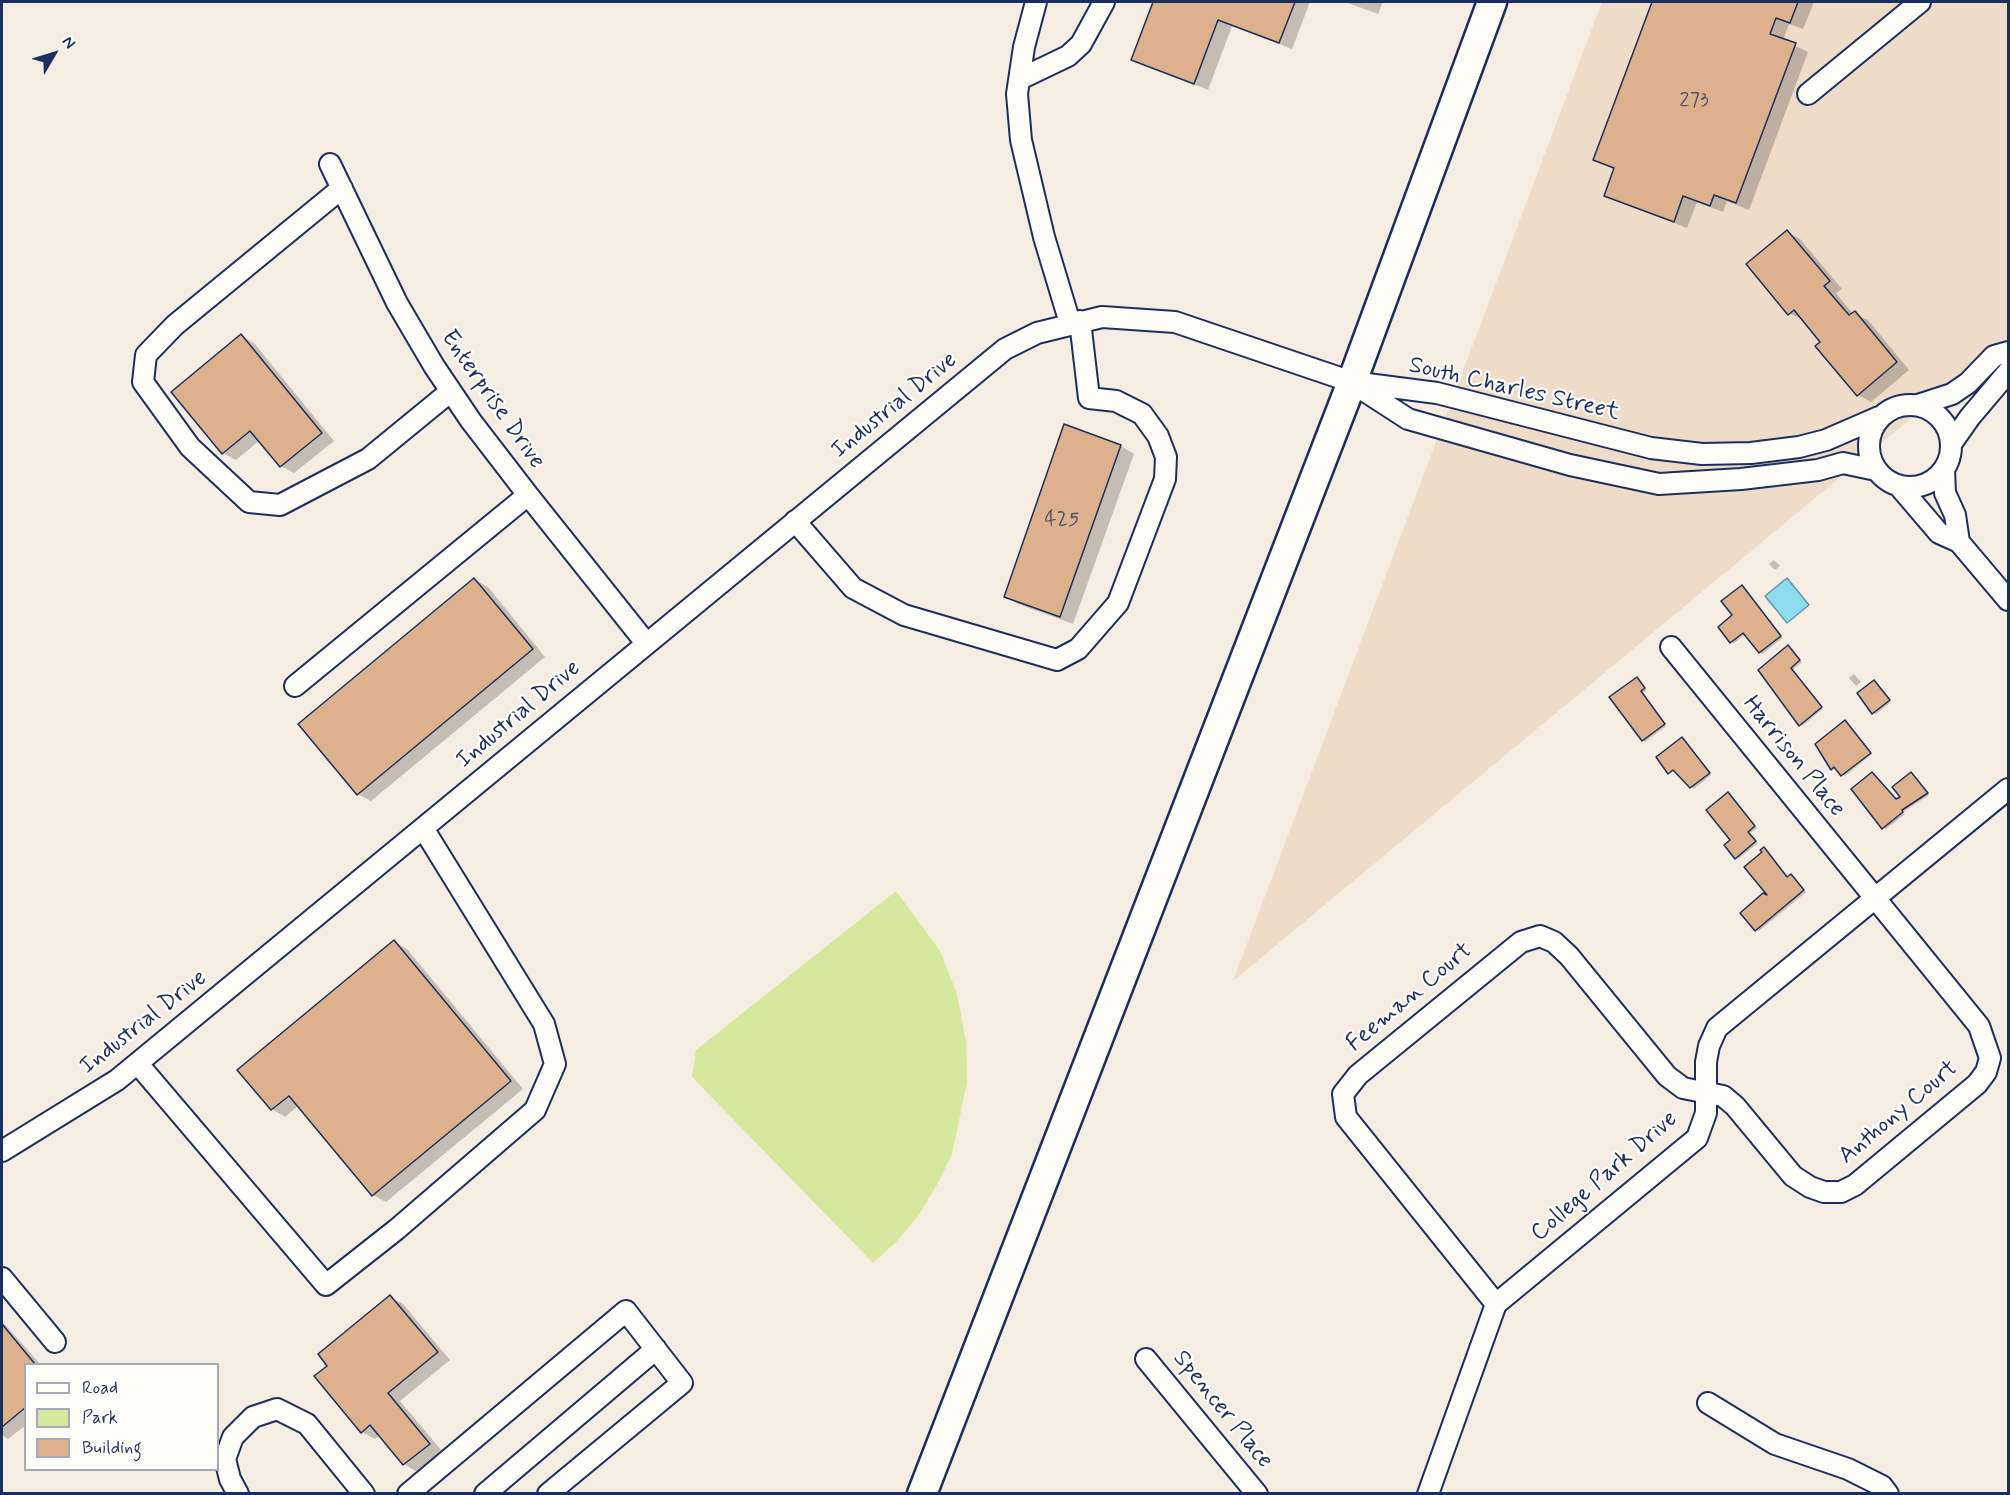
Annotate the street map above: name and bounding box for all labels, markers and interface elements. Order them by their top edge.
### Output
north arrow [24,24,84,84]
text: N [57,32,80,53]
house number: 273 [1679,89,1709,115]
street label: Enterprise Drive [434,325,550,475]
street label: Industrial Drive [826,347,964,465]
street label: South Charles Street [1406,352,1622,428]
house number: 425 [1045,508,1079,534]
street label: Industrial Drive [451,655,587,775]
street label: Harrison Place [1735,691,1851,823]
street label: Feeman Court [1341,937,1479,1059]
street label: Industrial Drive [75,964,213,1082]
street label: Anthony Court [1834,1055,1964,1171]
street label: College Park Drive [1526,1106,1684,1248]
street label: Spencer Place [1166,1345,1278,1475]
legend [24,1363,219,1471]
text: Road [82,1376,118,1400]
text: Park [82,1406,118,1430]
text: Building [82,1436,142,1460]

